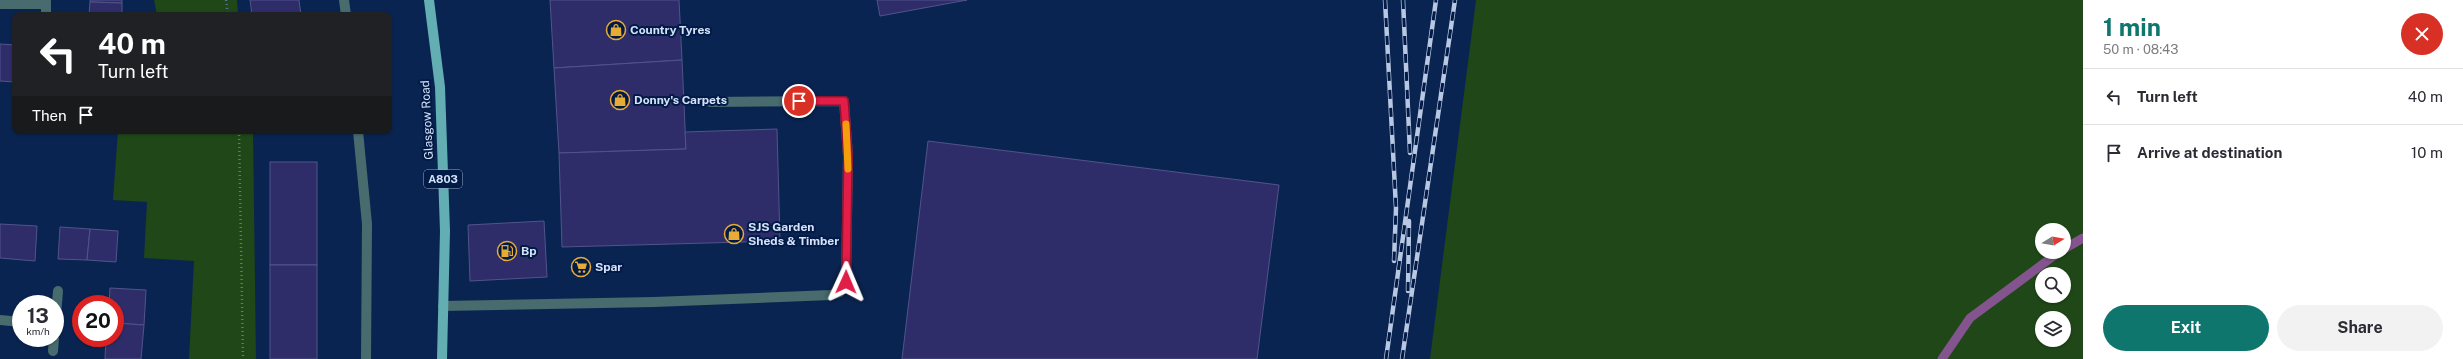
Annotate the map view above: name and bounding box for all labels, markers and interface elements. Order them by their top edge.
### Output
text: 1 min [2103,13,2161,41]
button: close [2401,13,2443,55]
shop icon: Country Tyres [605,19,627,41]
place label: Country Tyres [630,23,711,37]
text: 40 m [98,27,166,60]
icon: left [32,28,84,80]
text: 50 m · 08:43 [2103,42,2178,57]
text: Turn left [98,61,168,82]
street label: Glasgow Road [418,80,436,160]
pin [782,84,816,118]
icon: left [2103,86,2125,108]
text: Turn left [2137,88,2198,105]
text: 40 m [2408,88,2443,105]
shop icon: Donny's Carpets [609,89,631,111]
icon: arrive [788,90,810,112]
place label: Donny's Carpets [634,93,727,107]
icon: arrive [75,104,97,126]
text: Then [32,107,67,124]
icon: arrive [2103,142,2125,164]
text: Arrive at destination [2137,144,2282,161]
text: 10 m [2411,144,2443,161]
road number: A803 [424,170,462,188]
place label: SJS Garden Sheds & Timber [748,220,839,248]
shop icon: SJS Garden Sheds & Timber [723,223,745,245]
north arrow [2035,223,2071,259]
map controls [2035,223,2071,347]
fuel station icon: Bp [496,240,518,262]
place label: Bp [521,244,537,258]
supermarket icon: Spar [570,256,592,278]
place label: Spar [595,260,622,274]
position arrow [825,261,867,303]
button: search [2035,267,2071,303]
speed limit sign: 20 [72,295,124,347]
text: 13 [27,304,49,328]
button: Exit [2103,305,2269,351]
button: Share [2277,305,2443,351]
button: layers [2035,311,2071,347]
text: km/h [26,325,50,337]

